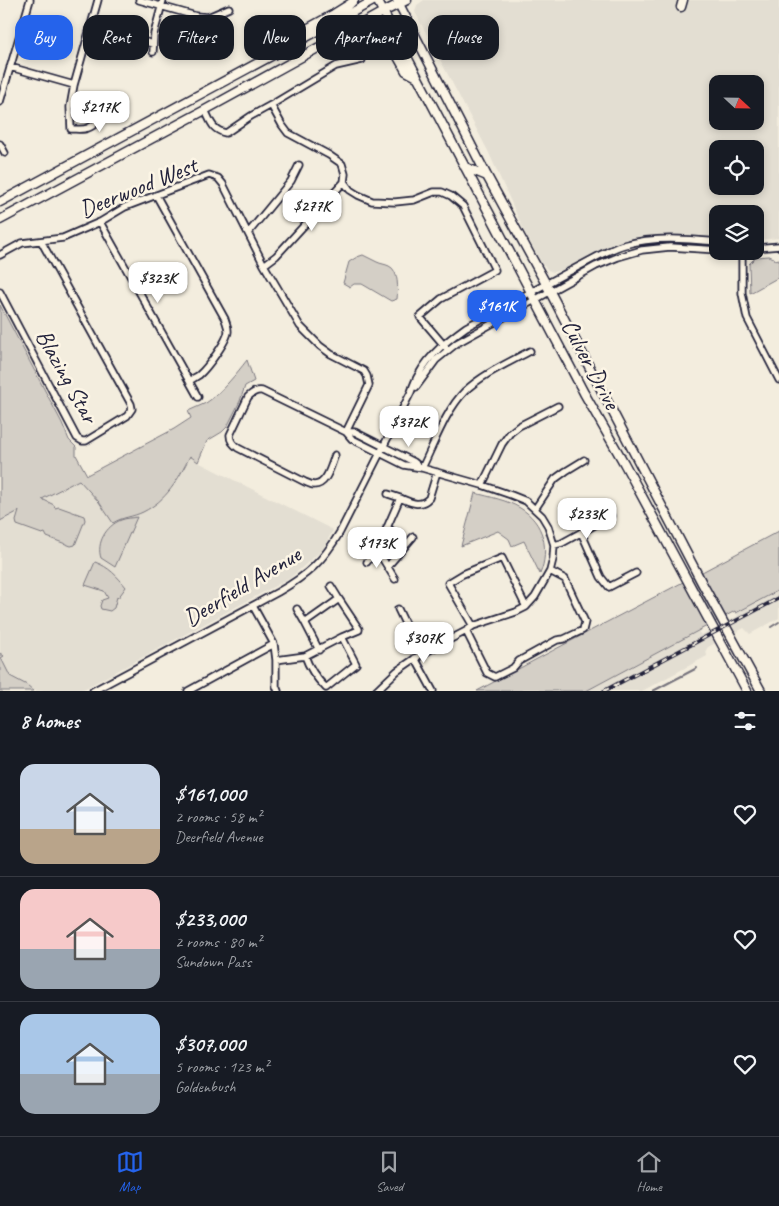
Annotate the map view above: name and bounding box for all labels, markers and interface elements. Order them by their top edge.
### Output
chip: Buy [15,15,73,60]
chip: Rent [83,15,149,60]
chip: Filters [159,15,234,60]
chip: New [244,15,306,60]
chip: Apartment [316,15,418,60]
chip: House [428,15,499,60]
north arrow [709,75,764,130]
map controls [709,75,764,260]
pin: $217K [65,90,135,133]
text: $217K [82,97,118,117]
button: locate [709,140,764,195]
street label: Deerwood West [75,149,203,224]
pin: $277K [277,190,347,232]
text: $277K [294,196,330,216]
button: layers [709,205,764,260]
pin: $323K [123,262,193,304]
text: $323K [140,268,176,288]
pin: $161K [462,290,532,332]
text: $161K [478,296,516,316]
street label: Culver Drive [555,314,628,416]
street label: Blazing Star [29,324,106,430]
pin: $372K [374,406,444,448]
text: $372K [391,412,427,432]
pin: $233K [552,498,622,540]
text: $233K [569,504,605,524]
pin: $173K [342,526,412,569]
text: $173K [359,533,395,553]
street label: Deerfield Avenue [178,538,308,633]
pin: $307K [389,622,459,664]
text: $307K [406,628,442,648]
icon: filters [731,707,759,735]
text: 8 homes [20,708,79,734]
text: $161,000 [175,781,246,807]
icon: home [60,784,120,844]
icon: heart [731,800,759,828]
text: 2 rooms · 58 m² [175,807,261,827]
text: Deerfield Avenue [175,827,263,847]
text: $233,000 [175,906,245,932]
icon: home [60,909,120,969]
icon: heart [731,925,759,953]
text: 2 rooms · 80 m² [175,932,261,952]
text: Sundown Pass [175,952,251,972]
text: $307,000 [175,1031,245,1057]
icon: home [60,1034,120,1094]
icon: heart [731,1050,759,1078]
text: 5 rooms · 123 m² [175,1057,269,1077]
text: Goldenbush [175,1077,235,1097]
tab: Map [116,1148,144,1195]
tab: Saved [375,1148,403,1195]
tab: Home [635,1148,663,1195]

